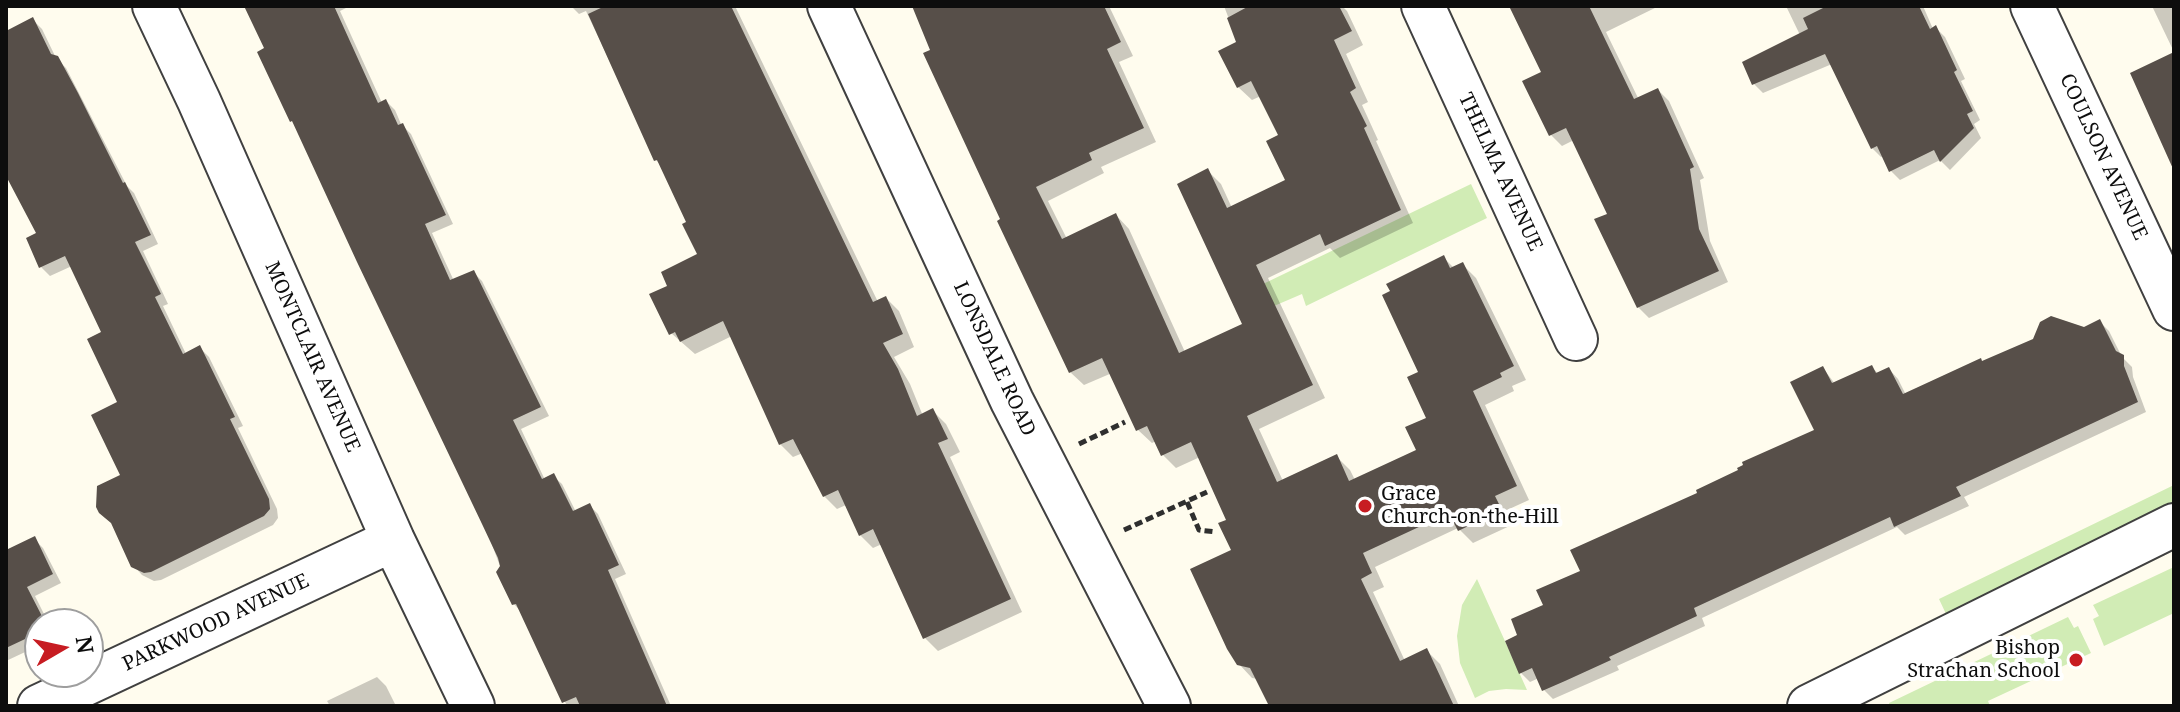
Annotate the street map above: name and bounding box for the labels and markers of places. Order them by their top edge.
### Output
place label: Grace Church-on-the-Hill [1381,482,1559,529]
marker: Grace Church-on-the-Hill [1356,497,1374,515]
place label: Bishop Strachan School [1907,636,2060,683]
marker: Bishop Strachan School [2067,651,2085,669]

